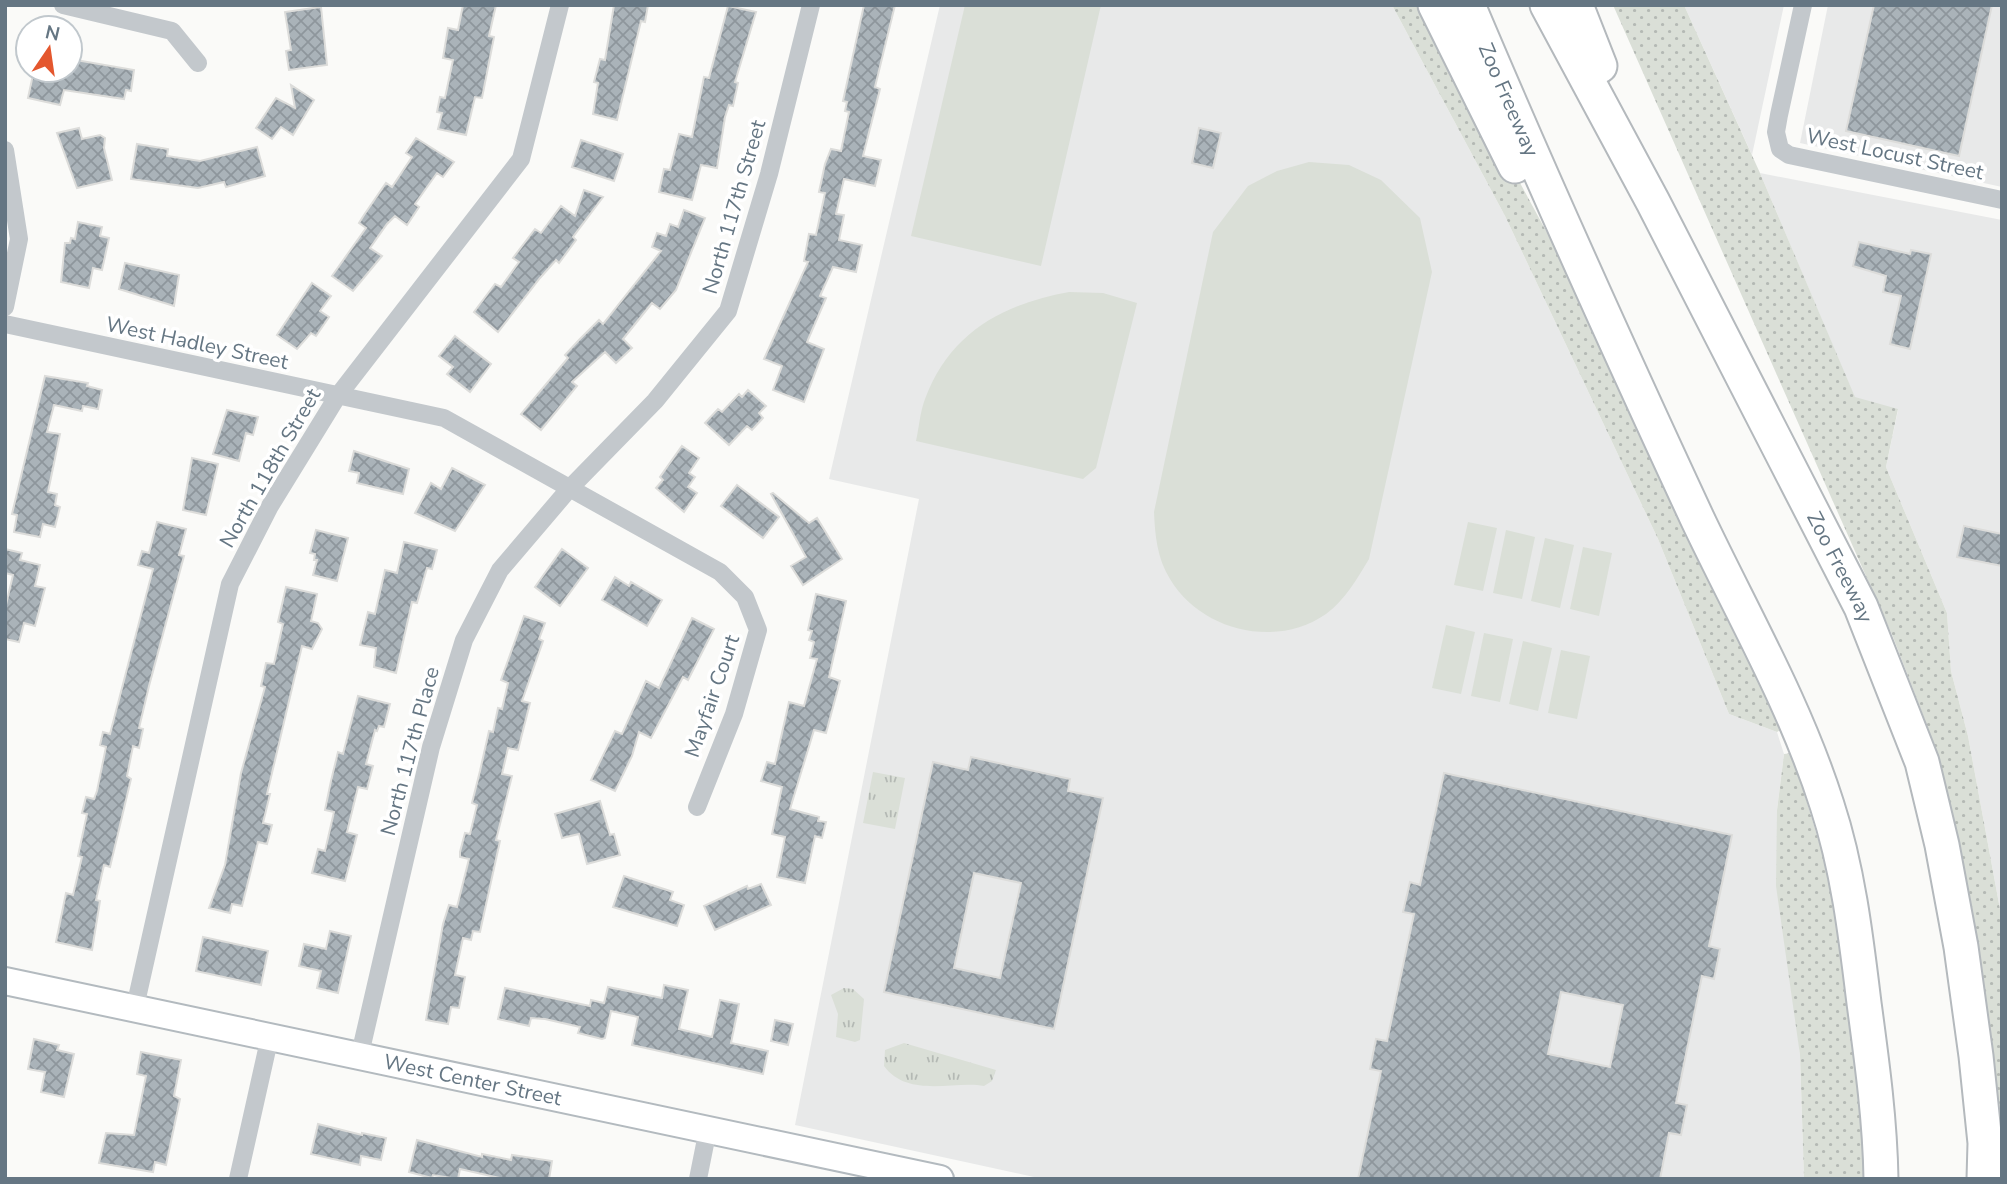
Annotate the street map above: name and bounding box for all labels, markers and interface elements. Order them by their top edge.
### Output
north arrow [14,14,84,84]
text: N [43,19,62,48]
street label: Zoo Freeway [1472,39,1546,161]
street label: North 117th Street [696,116,772,297]
street label: West Locust Street [1804,122,1987,187]
street label: West Hadley Street [103,310,291,376]
street label: North 118th Street [213,383,327,553]
street label: Zoo Freeway [1800,507,1880,627]
street label: Mayfair Court [678,630,746,761]
street label: North 117th Place [374,663,446,839]
street label: West Center Street [381,1048,565,1113]

